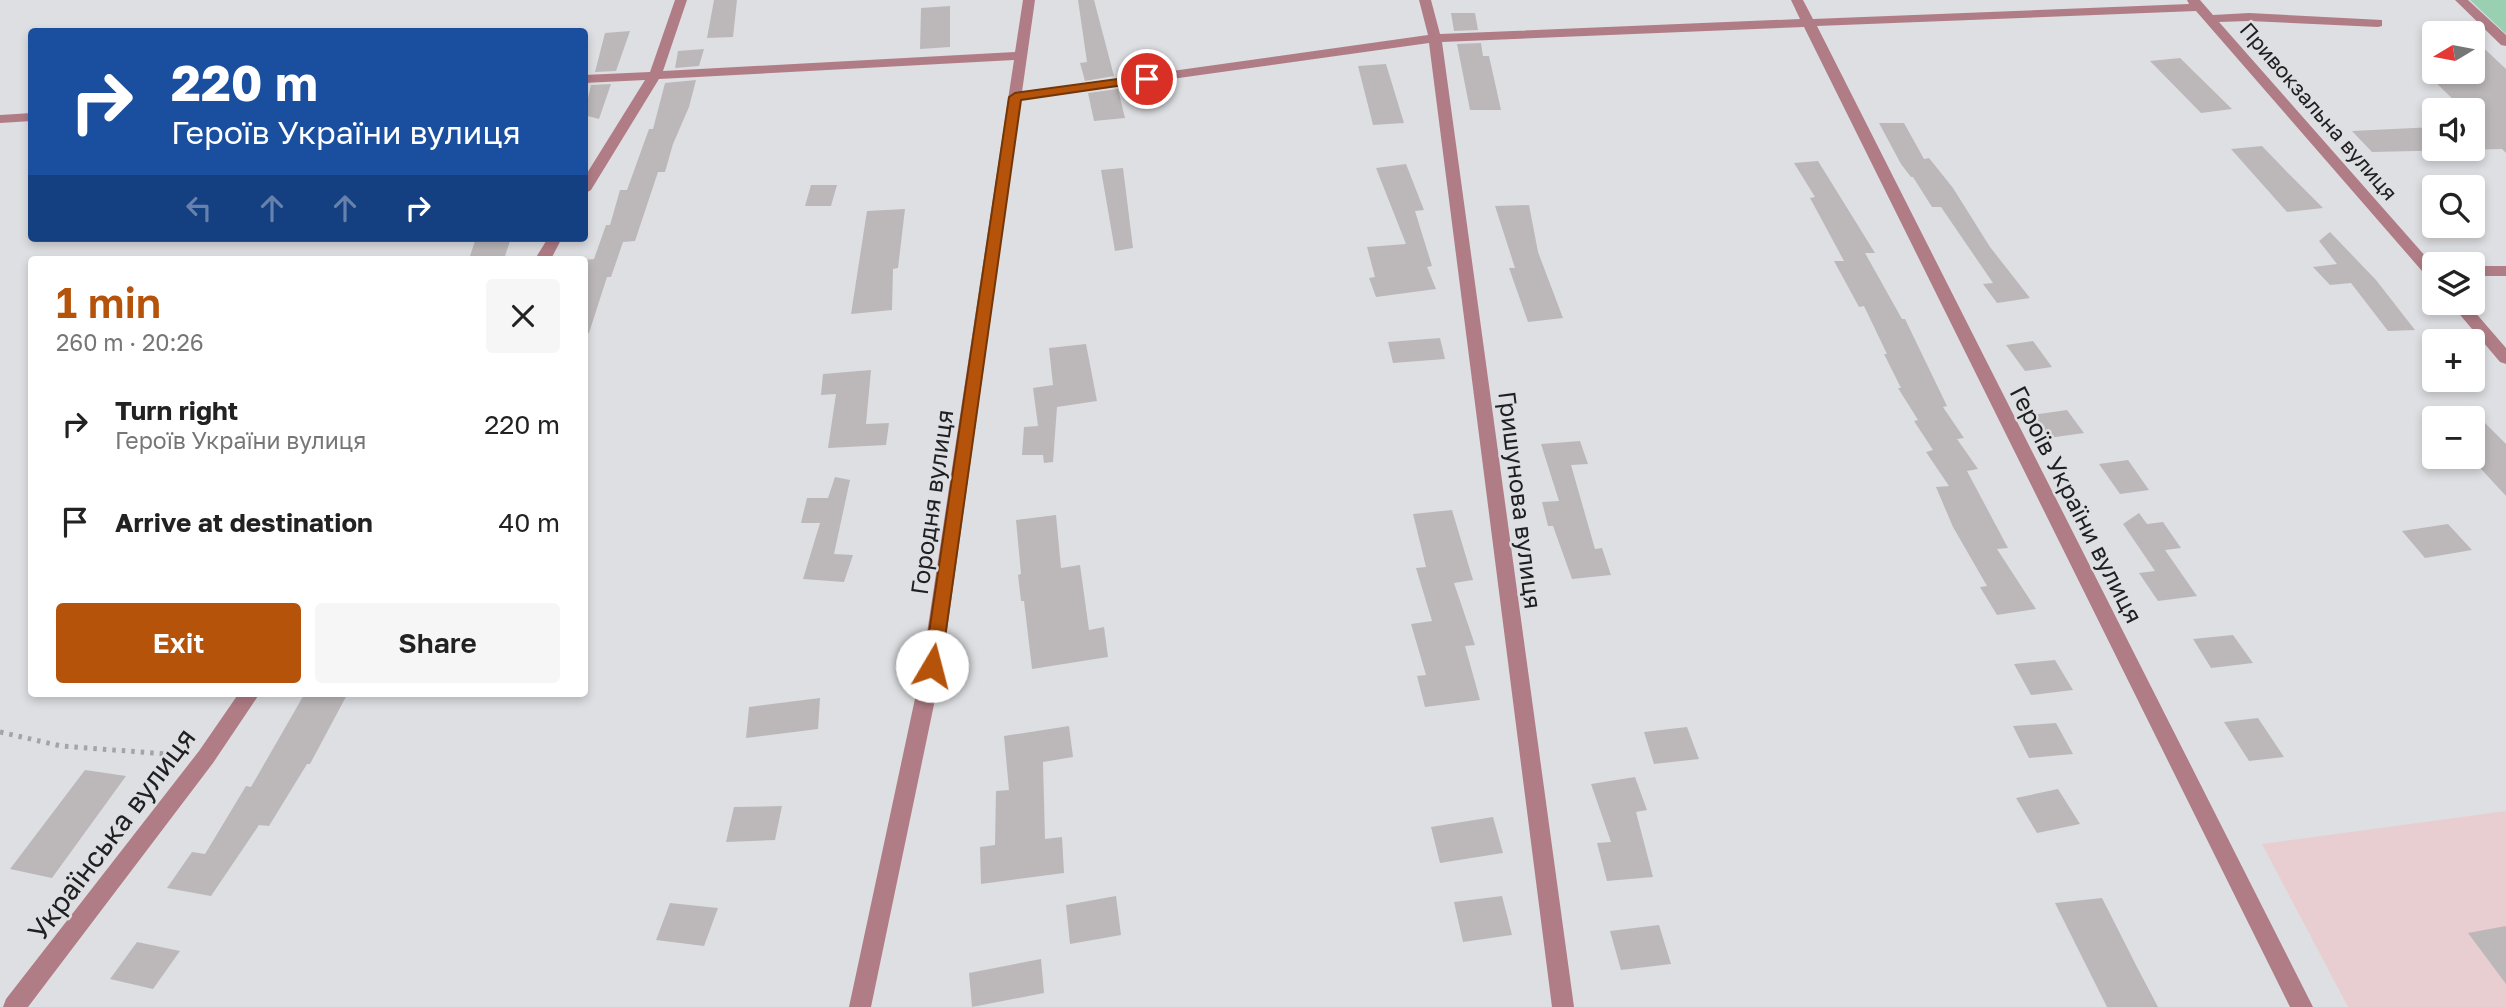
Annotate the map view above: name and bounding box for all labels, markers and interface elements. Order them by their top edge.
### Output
street label: Привокзальна вулиця [2235,17,2403,205]
north arrow [2422,21,2485,84]
map controls [2422,21,2485,469]
pin [1117,49,1177,109]
text: 220 m [171,53,318,112]
icon: right [56,56,147,147]
icon: arrive [1128,60,1166,98]
button: sound [2422,98,2485,161]
text: Героїв України вулиця [171,113,521,151]
button: search [2422,175,2485,238]
icon: left [180,189,218,227]
icon: ahead [253,189,291,227]
icon: ahead [326,189,364,227]
icon: right [399,189,437,227]
button: layers [2422,252,2485,315]
text: 1 min [56,277,161,327]
button: close [486,279,560,353]
text: 260 m · 20:26 [56,328,204,356]
button: + [2422,329,2485,392]
street label: Героїв України вулиця [2005,381,2149,627]
street label: Гришунова вулиця [1493,390,1549,610]
text: Turn right [115,395,238,426]
icon: right [56,405,94,443]
button: − [2422,406,2485,469]
street label: Городня вулиця [904,408,958,596]
text: 220 m [484,409,560,440]
text: Героїв України вулиця [115,426,366,454]
icon: arrive [56,503,94,541]
text: Arrive at destination [115,507,373,538]
text: 40 m [499,507,560,538]
button: Exit [56,603,301,683]
button: Share [315,603,560,683]
position arrow [895,629,969,703]
street label: Українська вулиця [20,721,202,947]

